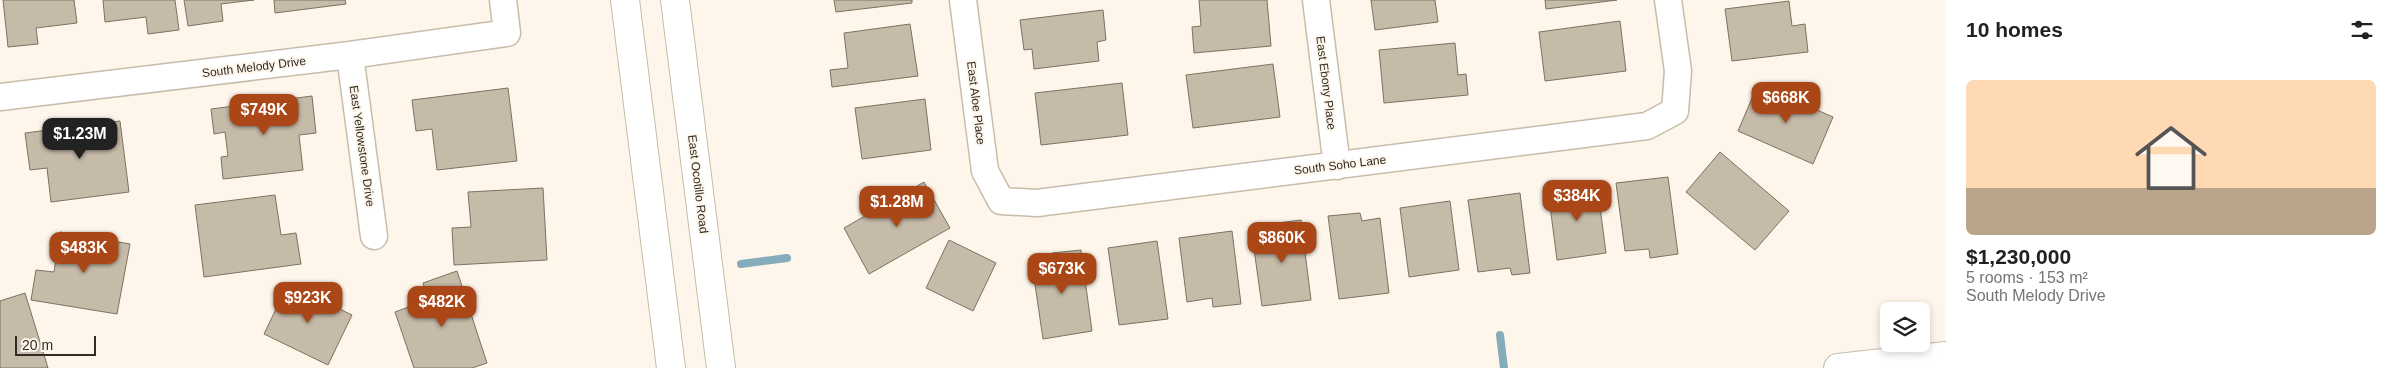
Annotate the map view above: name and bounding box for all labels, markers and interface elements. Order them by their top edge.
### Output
icon: filters [2348,16,2376,44]
text: 10 homes [1966,18,2063,41]
street label: East Ebony Place [1313,35,1339,131]
street label: South Melody Drive [201,54,307,80]
street label: East Aloe Place [964,60,988,146]
pin: $668K [1751,82,1821,124]
street label: East Yellowstone Drive [347,85,377,208]
text: $668K [1762,89,1810,106]
pin: $749K [229,94,299,136]
text: $749K [240,101,288,118]
icon: home [2126,113,2216,203]
pin: $1.23M [39,118,121,160]
text: $1.23M [53,125,107,142]
street label: East Ocotillo Road [685,134,711,234]
street label: South Soho Lane [1293,152,1387,178]
pin: $384K [1542,180,1612,222]
pin: $1.28M [856,186,938,228]
text: $384K [1553,187,1601,204]
text: $1.28M [870,193,924,210]
pin: $860K [1247,222,1317,264]
text: $860K [1258,229,1306,246]
pin: $483K [49,232,119,274]
text: $483K [60,239,108,256]
text: $1,230,000 [1966,245,2071,268]
pin: $673K [1027,252,1097,295]
text: $673K [1038,260,1086,277]
text: 5 rooms · 153 m² [1966,269,2088,286]
pin: $923K [273,282,343,324]
pin: $482K [407,286,477,328]
text: South Melody Drive [1966,287,2106,304]
text: $923K [284,289,332,306]
text: $482K [418,293,466,310]
map controls [1880,302,1930,352]
button: layers [1880,302,1930,352]
scale bar [15,333,96,356]
text: 20 m [22,337,53,353]

